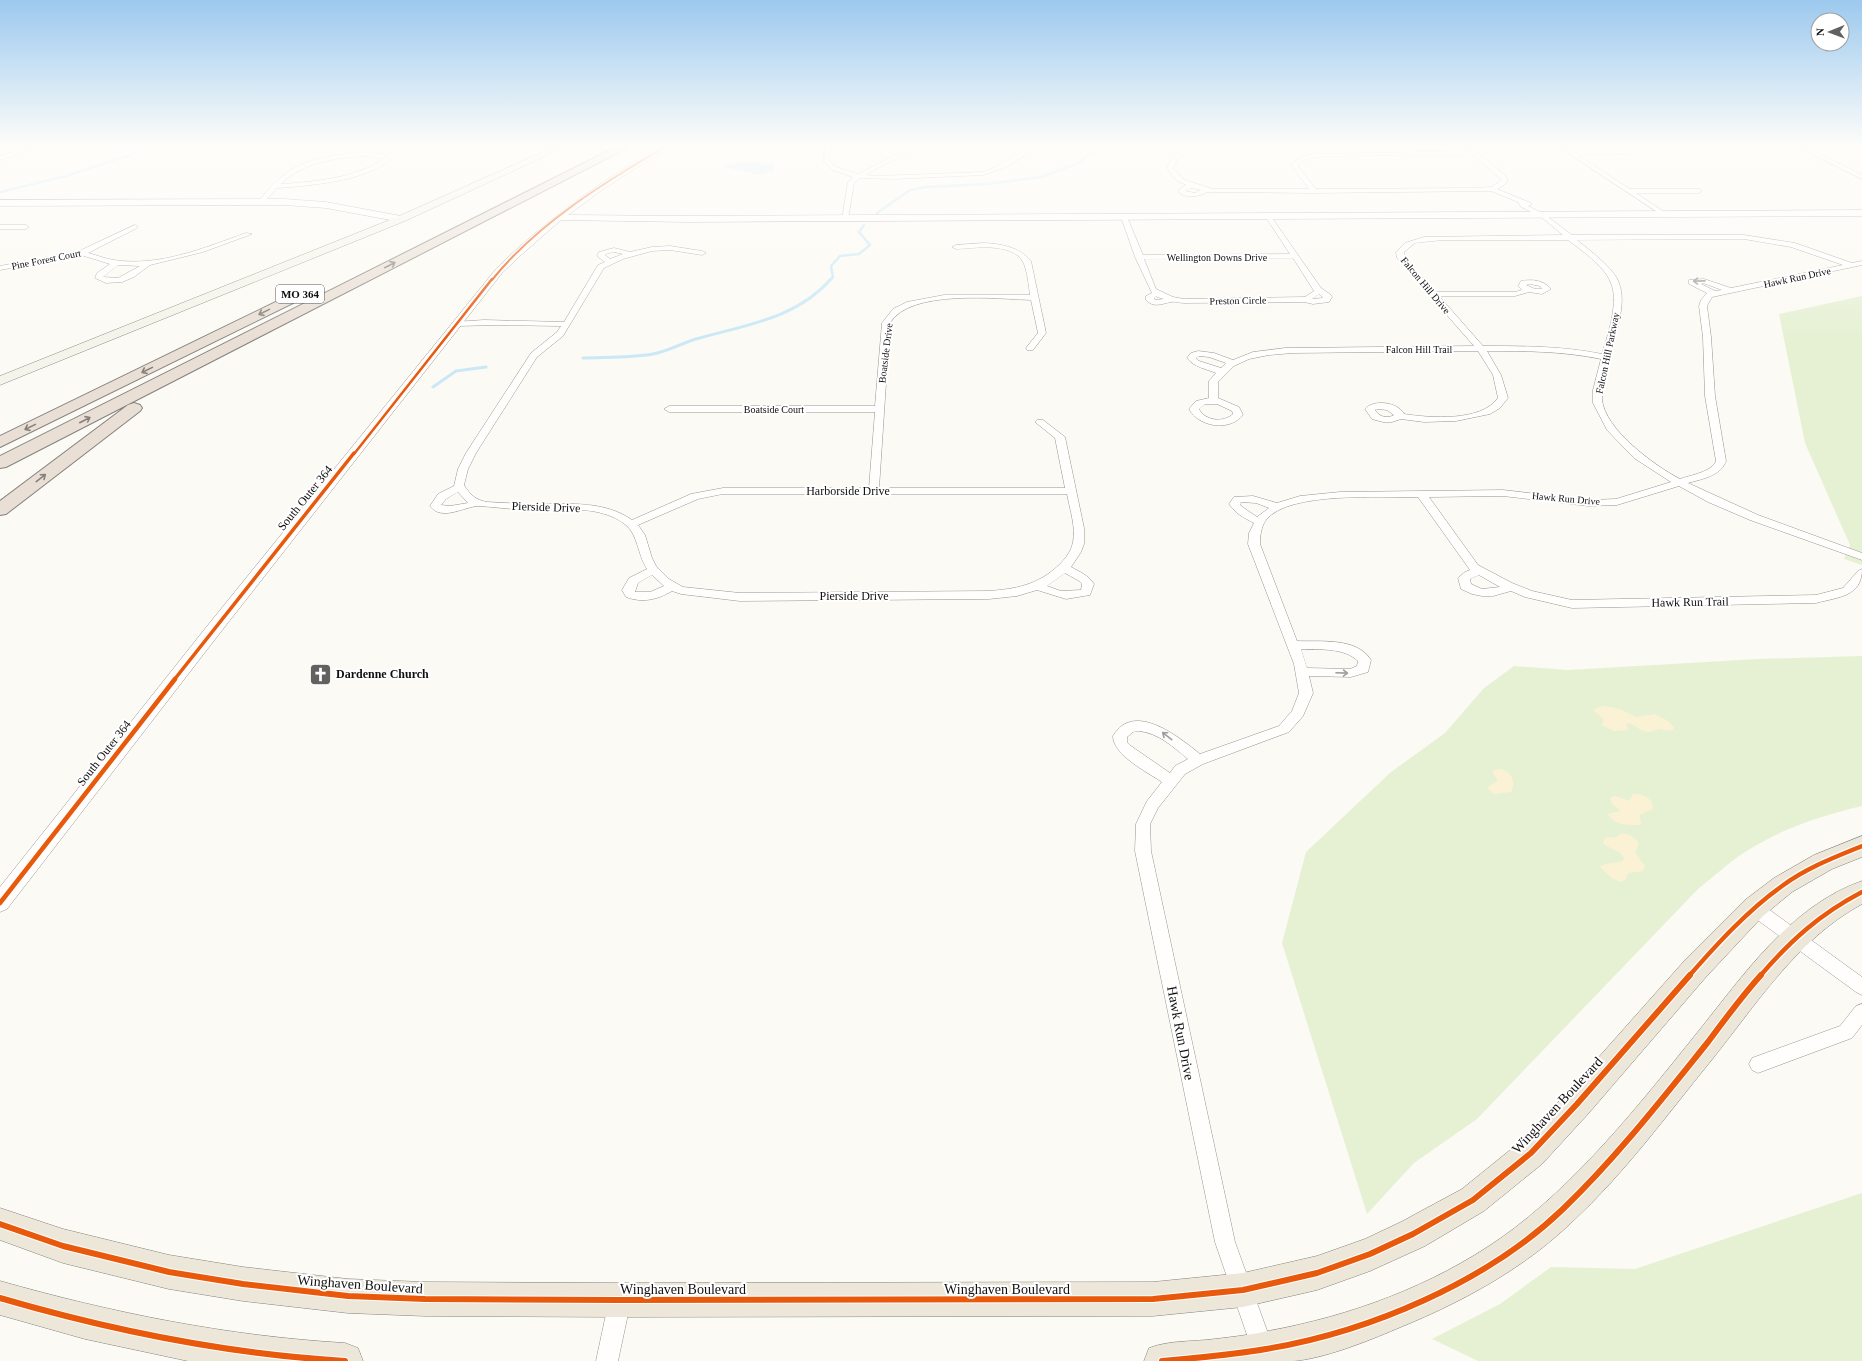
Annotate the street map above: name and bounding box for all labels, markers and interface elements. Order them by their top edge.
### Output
north arrow [1810,12,1850,52]
text: N [1814,28,1826,36]
street label: Pine Forest Court [10,247,82,272]
street label: Wellington Downs Drive [1167,252,1268,263]
street label: Falcon Hill Drive [1399,255,1453,316]
one-way arrow [384,261,396,269]
street label: Hawk Run Drive [1763,265,1832,290]
one-way arrow [1693,278,1706,285]
road number: MO 364 [276,285,324,303]
street label: Preston Circle [1209,294,1267,306]
one-way arrow [258,309,270,316]
street label: Falcon Hill Parkway [1594,311,1621,395]
street label: Boatside Drive [876,322,895,384]
street label: Falcon Hill Trail [1386,344,1453,355]
one-way arrow [141,367,153,374]
street label: Boatside Court [744,404,804,415]
one-way arrow [79,416,91,423]
one-way arrow [25,424,37,431]
street label: South Outer 364 [275,463,335,533]
one-way arrow [36,473,47,482]
street label: Harborside Drive [806,484,890,498]
street label: Hawk Run Drive [1531,490,1601,507]
street label: Pierside Drive [511,499,581,515]
street label: Pierside Drive [820,589,888,603]
street label: Hawk Run Trail [1651,594,1729,610]
church icon: Dardenne Church [308,661,334,687]
place label: Dardenne Church [336,667,429,681]
one-way arrow [1335,669,1348,677]
street label: South Outer 364 [74,717,134,789]
one-way arrow [1161,732,1172,740]
street label: Hawk Run Drive [1164,985,1197,1081]
street label: Winghaven Boulevard [1509,1054,1606,1156]
street label: Winghaven Boulevard [297,1273,423,1296]
street label: Winghaven Boulevard [620,1282,746,1297]
street label: Winghaven Boulevard [944,1282,1070,1297]

